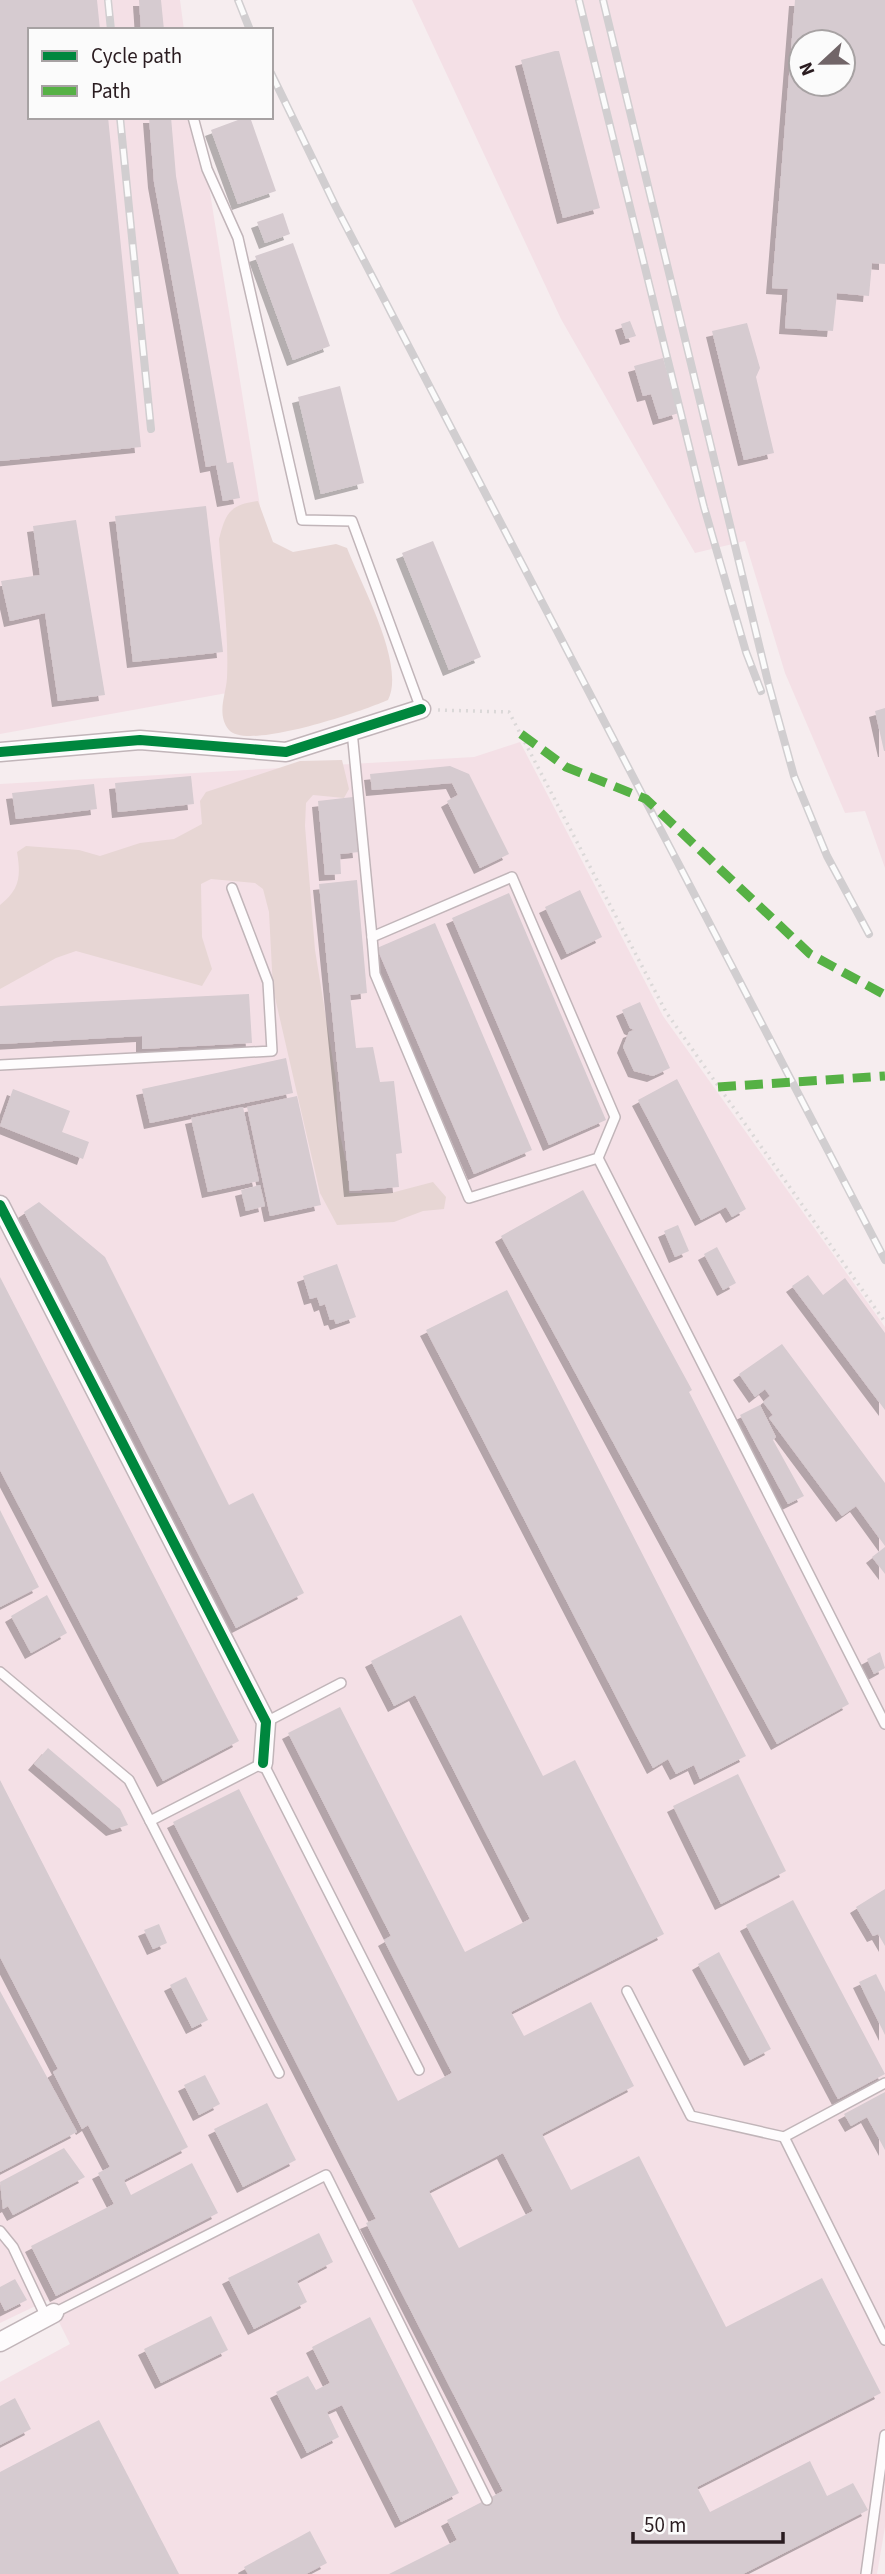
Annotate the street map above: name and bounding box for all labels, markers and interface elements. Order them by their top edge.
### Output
legend [28,28,273,119]
north arrow [787,28,857,98]
text: Cycle path [91,41,182,71]
text: N [793,58,823,80]
text: Path [91,76,131,106]
scale bar [633,2500,784,2544]
text: 50 m [644,2510,686,2540]

